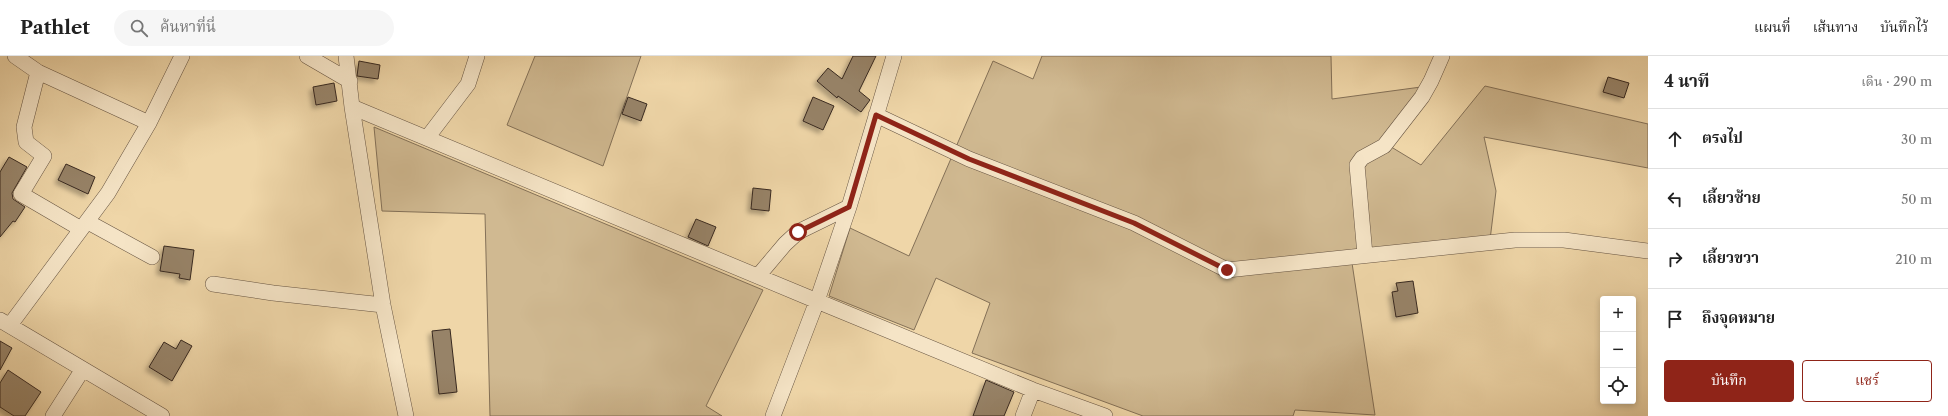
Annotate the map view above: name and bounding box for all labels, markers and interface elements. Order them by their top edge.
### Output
search box [114,10,394,46]
text: Pathlet [20,16,90,39]
icon: search [128,17,150,39]
text: ค้นหาที่นี่ [160,17,216,36]
text: แผนที่ [1754,18,1791,36]
text: เส้นทาง [1813,18,1858,36]
text: บันทึกไว้ [1880,18,1928,36]
text: 4 นาที [1664,71,1709,91]
text: เดิน · 290 m [1861,73,1932,89]
icon: ahead [1664,128,1686,150]
text: ตรงไป [1702,128,1743,147]
text: 30 m [1901,131,1932,147]
icon: left [1664,188,1686,210]
text: เลี้ยวซ้าย [1702,188,1761,207]
text: 50 m [1901,191,1932,207]
route start [789,223,807,241]
icon: right [1664,248,1686,270]
text: เลี้ยวขวา [1702,248,1759,267]
text: 210 m [1895,251,1932,267]
route end [1218,261,1236,279]
map controls [1600,296,1636,404]
button: + [1600,296,1636,332]
icon: arrive [1664,308,1686,330]
text: ถึงจุดหมาย [1702,308,1775,327]
button: − [1600,332,1636,368]
button: บันทึก [1664,360,1794,402]
button: แชร์ [1802,360,1932,402]
button: locate [1600,368,1636,404]

